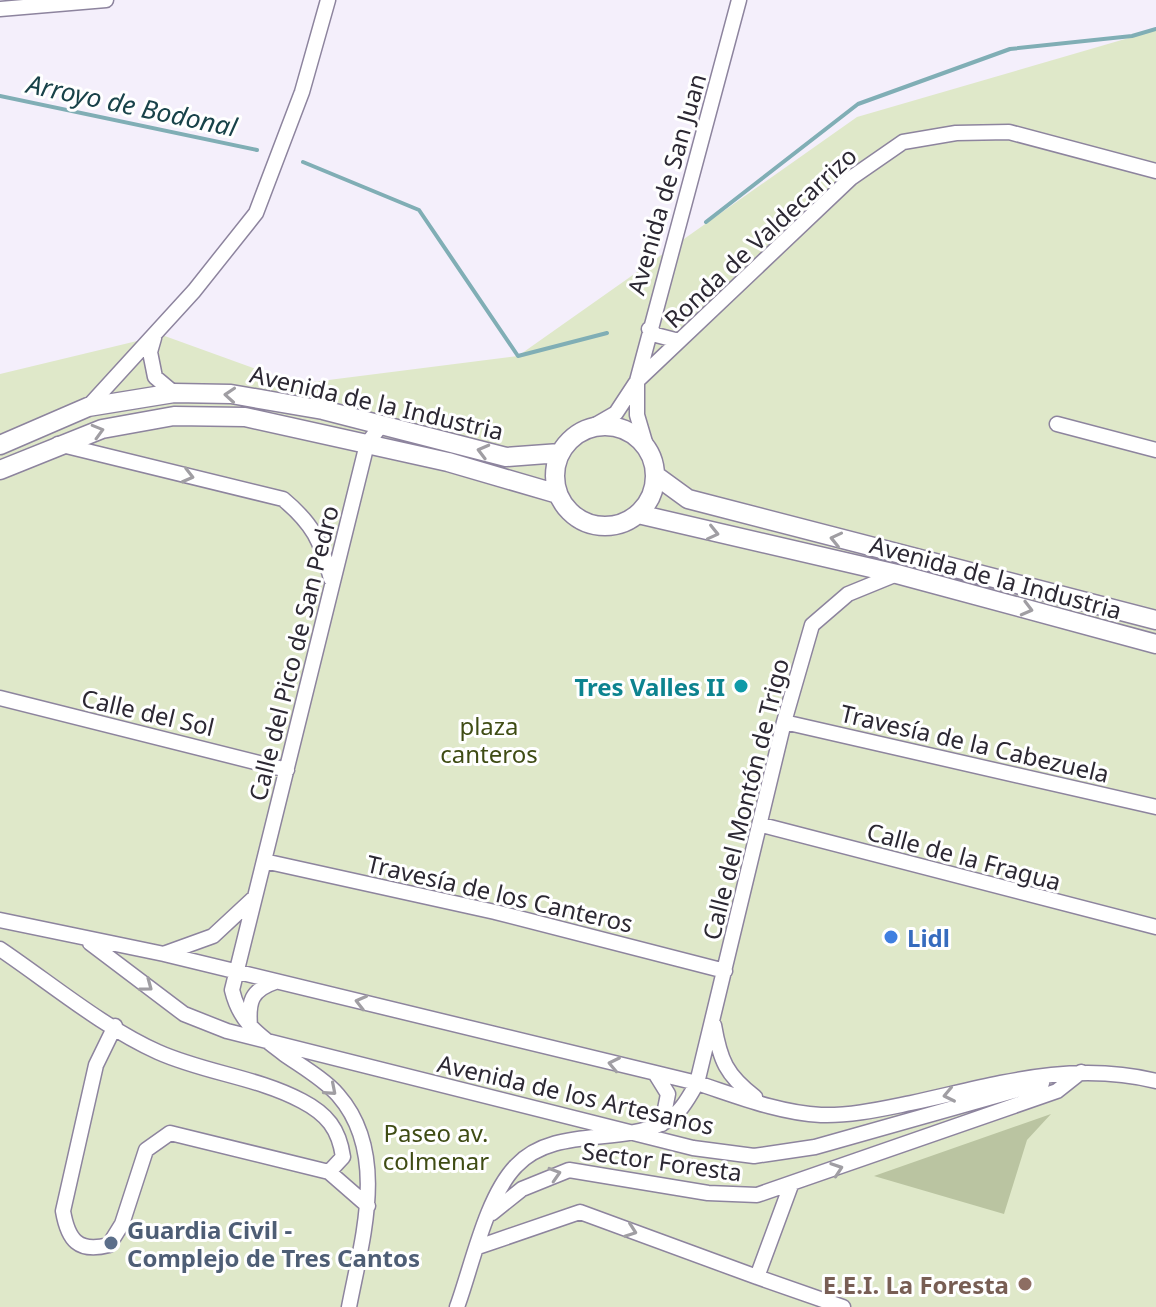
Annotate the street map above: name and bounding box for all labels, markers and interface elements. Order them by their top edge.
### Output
water label: Arroyo de Bodonal [22,65,242,145]
street label: Avenida de San Juan [619,70,713,298]
street label: Ronda de Valdecarrizo [657,139,863,335]
street label: Avenida de la Industria [247,357,507,447]
one-way arrow [223,387,236,404]
one-way arrow [91,424,105,440]
one-way arrow [477,443,491,460]
one-way arrow [181,467,195,484]
street label: Calle del Pico de San Pedro [240,502,346,804]
one-way arrow [706,523,720,540]
street label: Avenida de la Industria [867,528,1125,626]
one-way arrow [830,531,844,548]
one-way arrow [1019,600,1033,616]
street label: Calle del Montón de Trigo [694,655,796,943]
place label: Tres Valles II [574,670,725,703]
marker: Tres Valles II [732,677,750,695]
street label: Calle del Sol [78,681,218,743]
street label: Travesía de la Cabezuela [838,696,1112,790]
park label: plaza canteros [440,709,538,770]
street label: Calle de la Fragua [863,814,1065,898]
street label: Travesía de los Canteros [364,846,636,940]
place label: Lidl [907,921,950,954]
marker: Lidl [882,928,900,946]
one-way arrow [138,976,153,991]
one-way arrow [354,995,368,1012]
street label: Avenida de los Artesanos [435,1046,717,1142]
one-way arrow [607,1056,621,1073]
one-way arrow [321,1080,336,1095]
one-way arrow [943,1086,956,1103]
park label: Paseo av. colmenar [383,1116,489,1177]
street label: Sector Foresta [580,1133,744,1189]
one-way arrow [829,1162,843,1179]
one-way arrow [548,1168,562,1184]
place label: Guardia Civil - Complejo de Tres Cantos [127,1213,420,1274]
one-way arrow [623,1221,637,1238]
marker: Guardia Civil - Complejo de Tres Cantos [102,1234,120,1252]
place label: E.E.I. La Foresta [823,1268,1009,1301]
marker: E.E.I. La Foresta [1016,1275,1034,1293]

